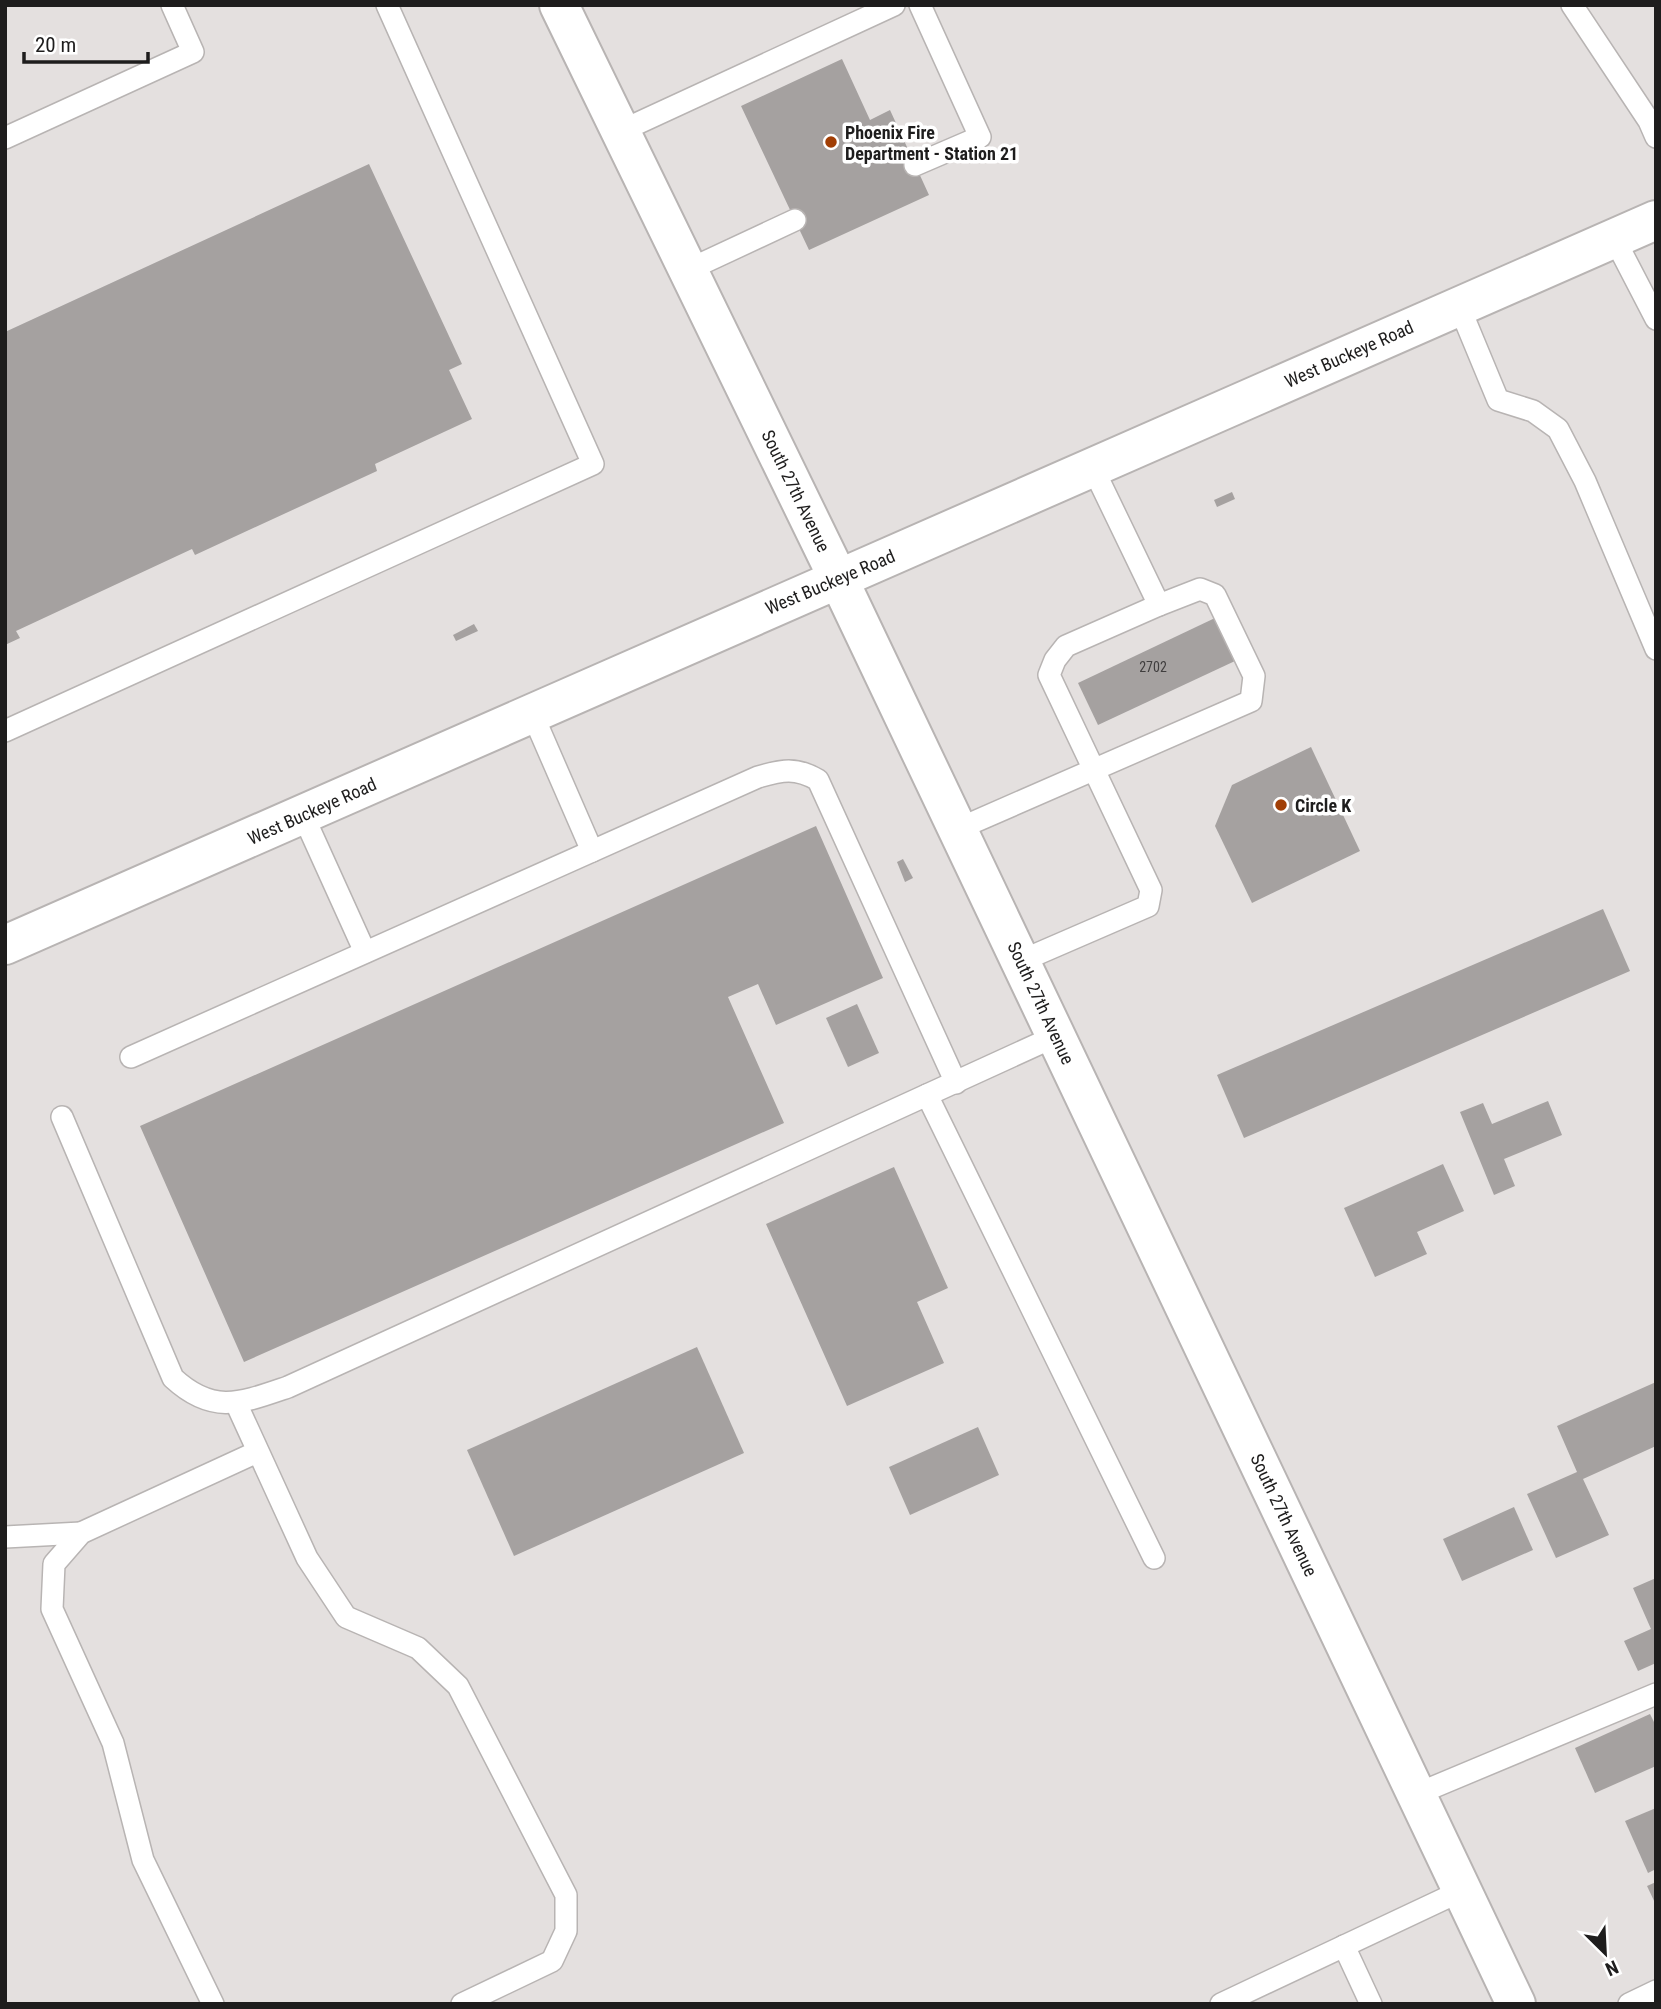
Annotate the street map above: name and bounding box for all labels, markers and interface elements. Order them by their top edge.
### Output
scale bar [24,21,149,65]
text: 20 m [35,33,76,57]
place label: Phoenix Fire Department - Station 21 [845,122,1018,164]
marker: Phoenix Fire Department - Station 21 [823,134,839,150]
street label: West Buckeye Road [1281,316,1417,392]
street label: South 27th Avenue [757,427,835,555]
street label: West Buckeye Road [762,545,898,619]
house number: 2702 [1139,659,1167,675]
street label: West Buckeye Road [244,773,380,849]
place label: Circle K [1295,795,1352,816]
marker: Circle K [1273,797,1289,813]
street label: South 27th Avenue [1003,938,1079,1068]
street label: South 27th Avenue [1246,1450,1322,1580]
north arrow [1570,1918,1640,1988]
text: N [1602,1955,1622,1981]

